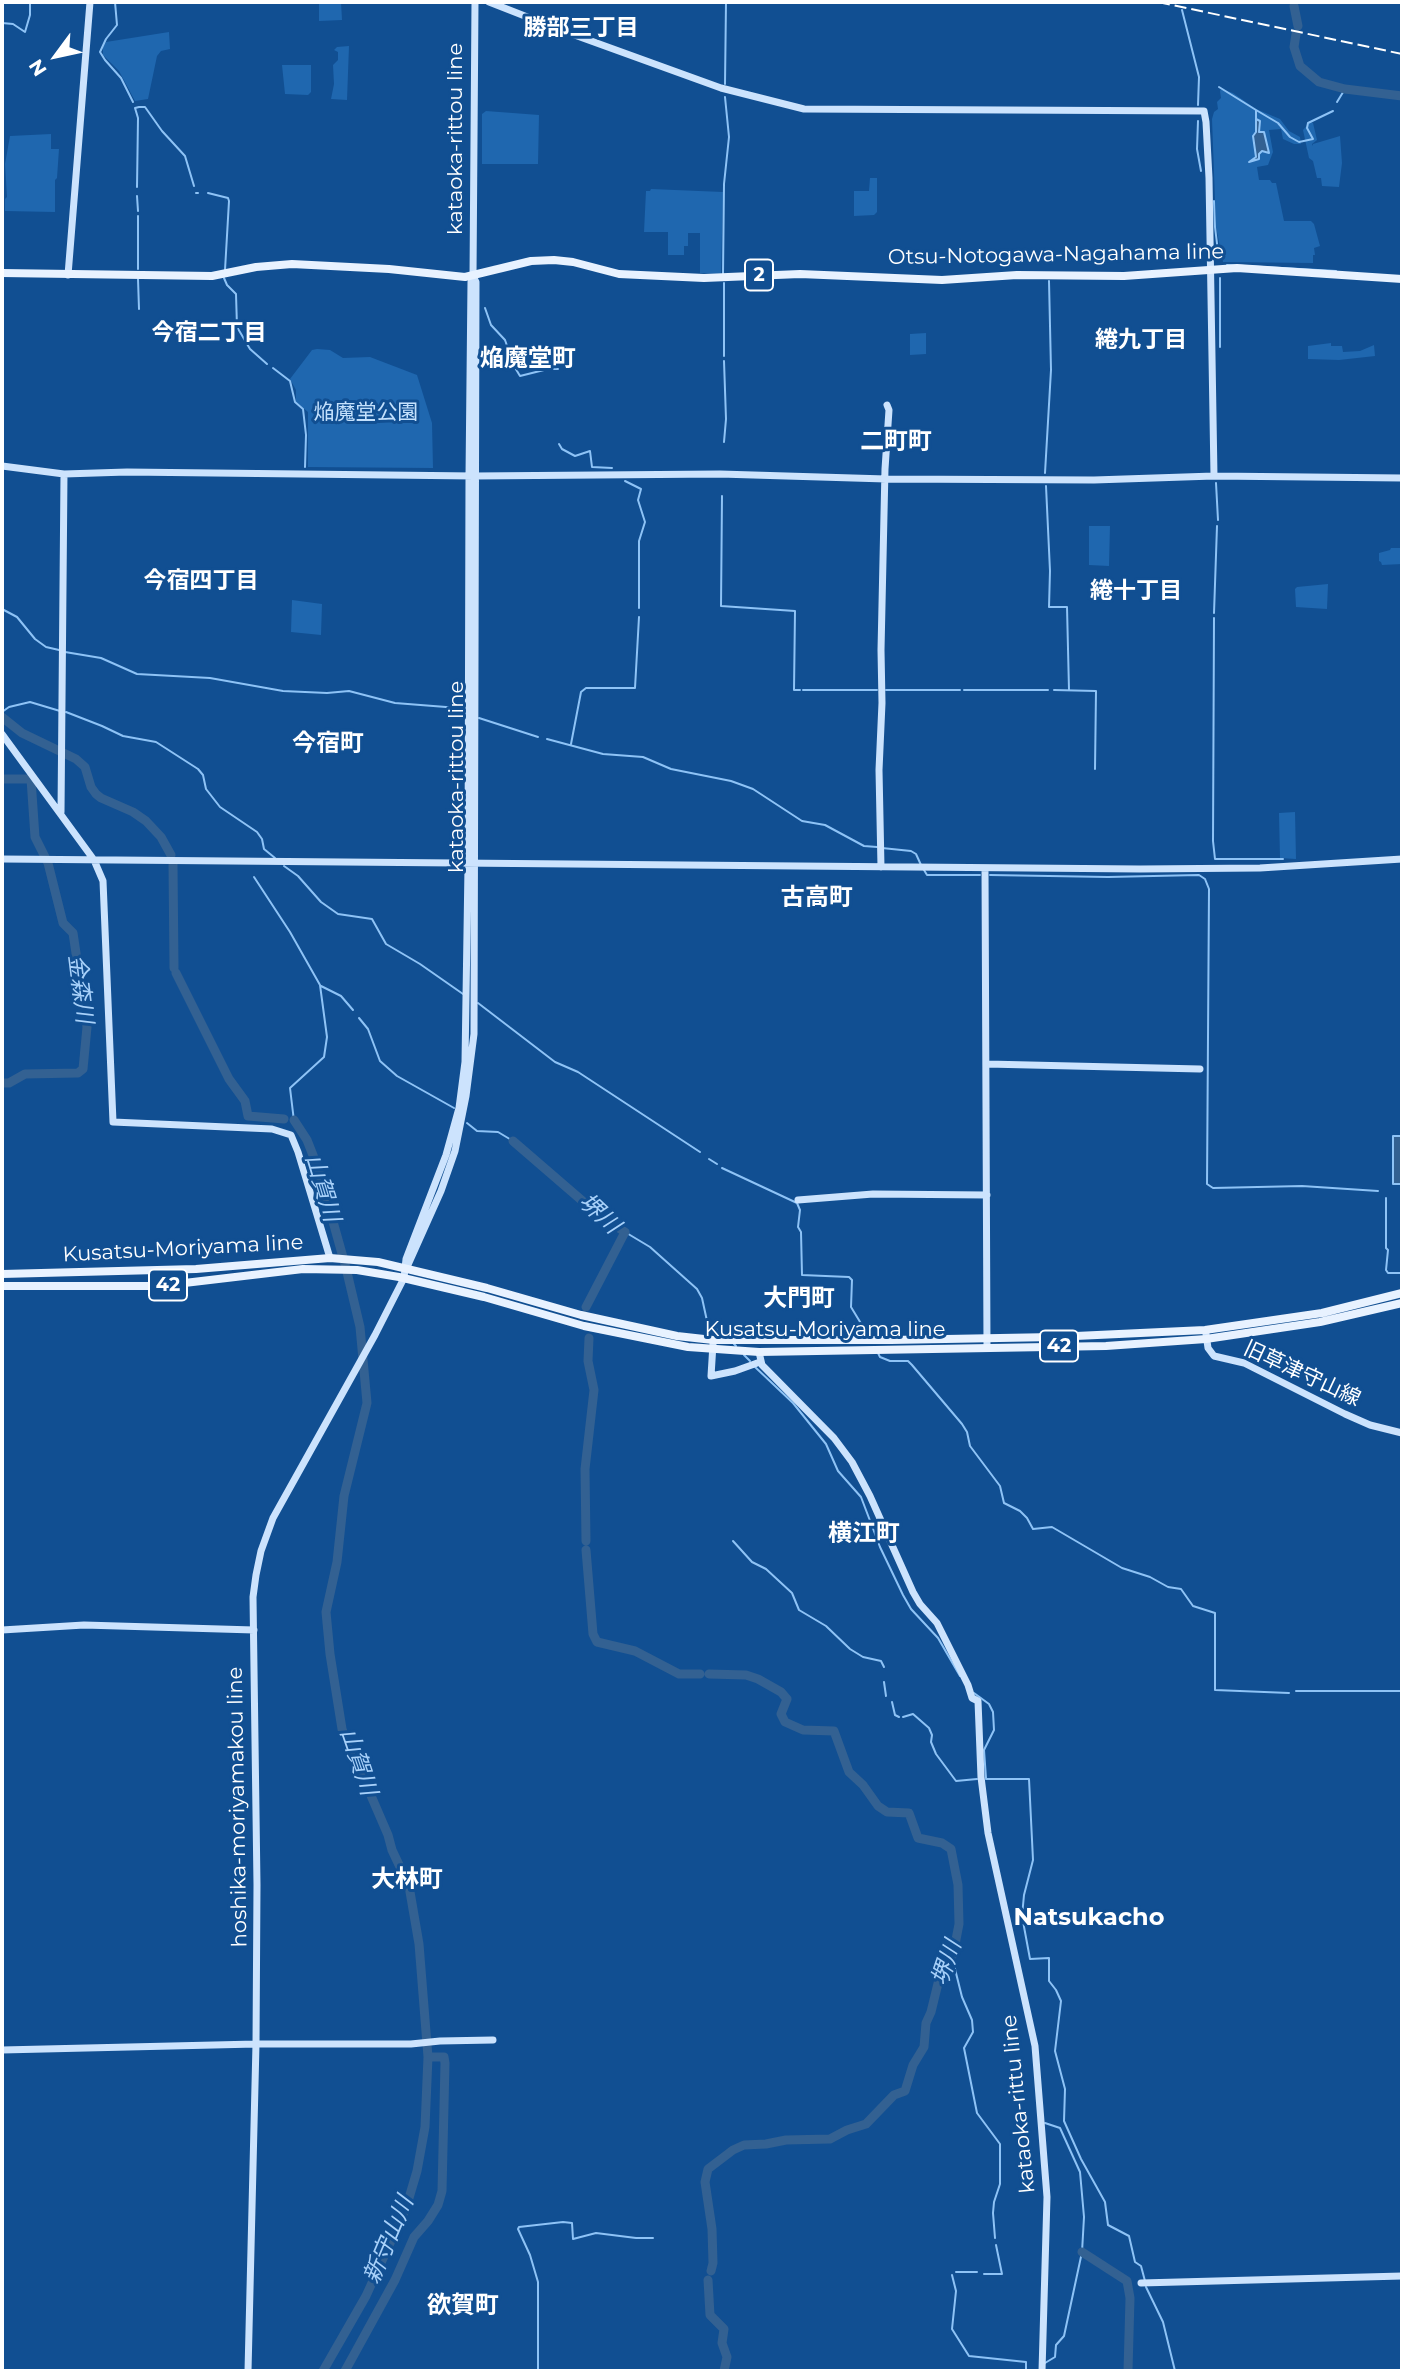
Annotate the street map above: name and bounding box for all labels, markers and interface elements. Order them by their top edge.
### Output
district label: 勝部三丁目 [524,14,638,42]
north arrow [21,21,91,91]
street label: kataoka-rittou line [443,43,469,235]
text: N [24,55,52,80]
street label: Otsu-Notogawa-Nagahama line [888,239,1224,271]
road number: 2 [745,260,773,290]
district label: 今宿二丁目 [152,319,266,347]
district label: 綣九丁目 [1095,326,1187,354]
district label: 焔魔堂町 [480,345,576,373]
park label: 焔魔堂公園 [314,400,418,426]
district label: 二町町 [860,428,932,456]
district label: 今宿四丁目 [144,567,258,595]
district label: 綣十丁目 [1090,577,1182,605]
street label: kataoka-rittou line [444,681,470,873]
district label: 今宿町 [292,730,364,758]
district label: 古高町 [781,884,853,912]
water label: 金森川 [62,953,98,1025]
water label: 山賀川 [299,1151,345,1225]
water label: 堺川 [573,1188,625,1240]
street label: Kusatsu-Moriyama line [62,1230,304,1268]
road number: 42 [149,1270,187,1301]
district label: 大門町 [763,1285,835,1313]
street label: Kusatsu-Moriyama line [705,1317,945,1343]
road number: 42 [1040,1330,1078,1362]
street label: 旧草津守山線 [1240,1336,1364,1412]
district label: 横江町 [828,1520,900,1548]
street label: hoshika-moriyamakou line [223,1667,253,1947]
water label: 山賀川 [334,1725,382,1799]
district label: 大林町 [371,1866,443,1894]
district label: Natsukacho [1014,1904,1164,1932]
water label: 堺川 [926,1937,968,1989]
street label: kataoka-rittu line [997,2013,1041,2195]
water label: 新守山川 [358,2192,420,2288]
district label: 欲賀町 [427,2292,499,2320]

